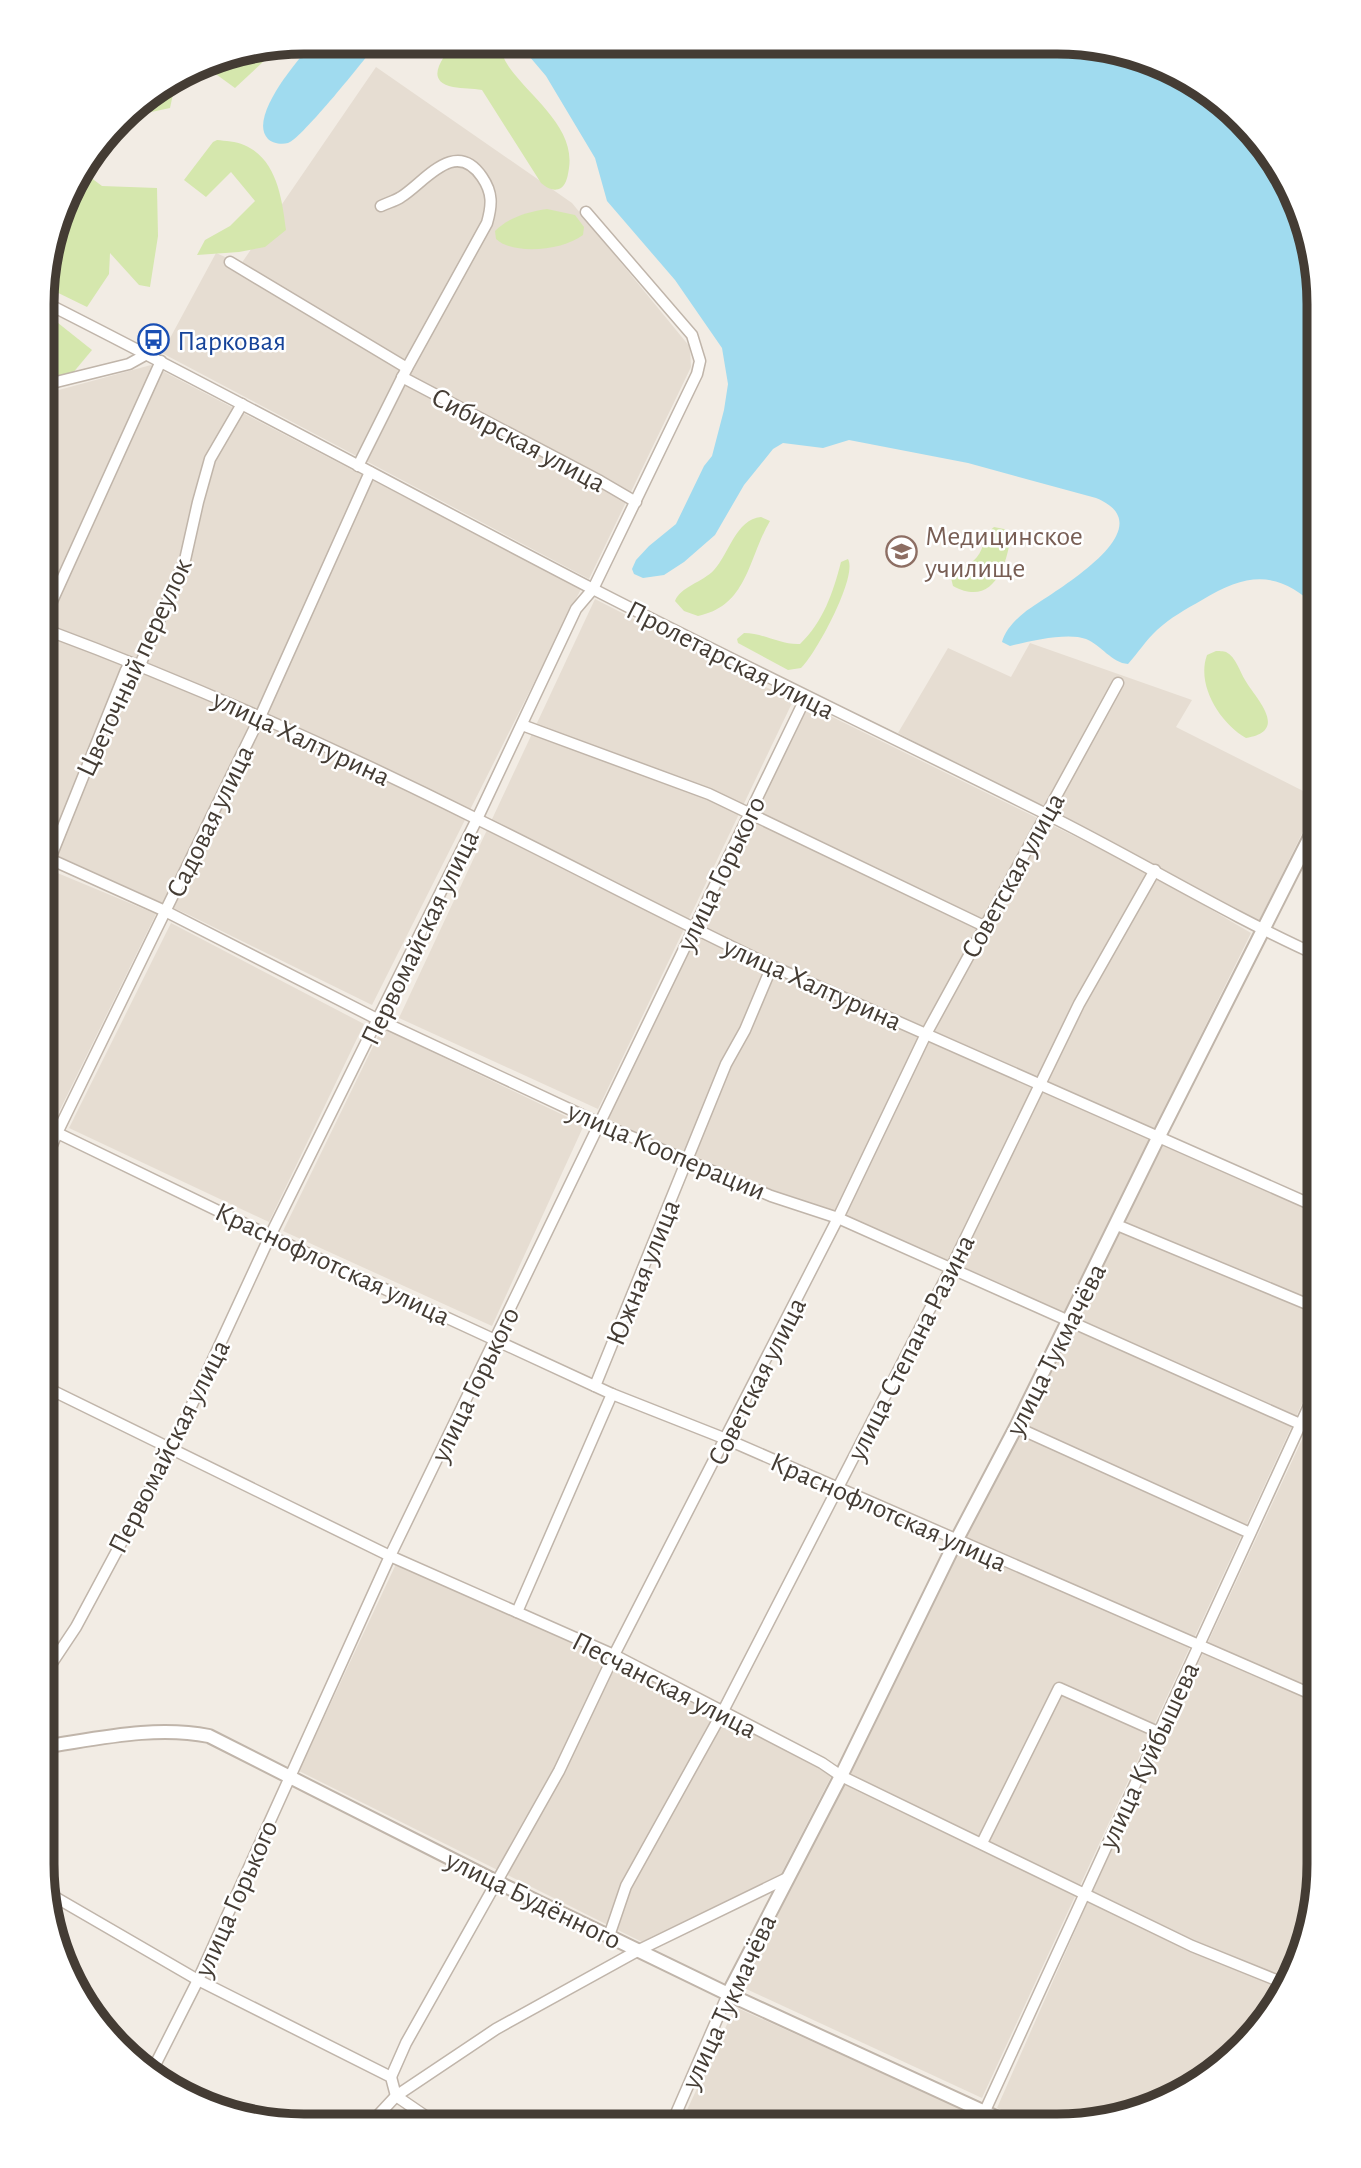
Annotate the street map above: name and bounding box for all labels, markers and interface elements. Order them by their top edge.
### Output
bus stop icon: Парковая [137,323,171,357]
place label: Парковая [177,328,286,356]
street label: Сибирская улица [426,383,610,498]
place label: Медицинское училище [924,523,1083,583]
school or university icon: Медицинское училище [885,534,919,568]
street label: Цветочный переулок [72,554,198,781]
street label: Пролетарская улица [622,596,839,725]
street label: улица Халтурина [207,685,394,792]
street label: Садовая улица [162,741,260,903]
street label: Советская улица [957,788,1071,963]
street label: улица Горького [672,792,771,956]
street label: Первомайская улица [357,826,485,1050]
street label: улица Халтурина [718,933,906,1037]
street label: улица Кооперации [562,1097,769,1206]
street label: Южная улица [602,1196,686,1350]
street label: Краснофлотская улица [210,1198,454,1332]
street label: улица Степана Разина [842,1231,981,1466]
street label: улица Тукмачёва [1001,1259,1112,1441]
street label: Советская улица [703,1293,812,1470]
street label: улица Горького [426,1303,525,1467]
street label: Первомайская улица [104,1335,236,1558]
street label: Краснофлотская улица [766,1448,1011,1578]
street label: Песчанская улица [567,1627,761,1744]
street label: улица Куйбышева [1094,1658,1205,1854]
street label: улица Горького [189,1816,284,1982]
street label: улица Будённого [440,1846,625,1955]
street label: улица Тукмачёва [677,1910,783,2094]

